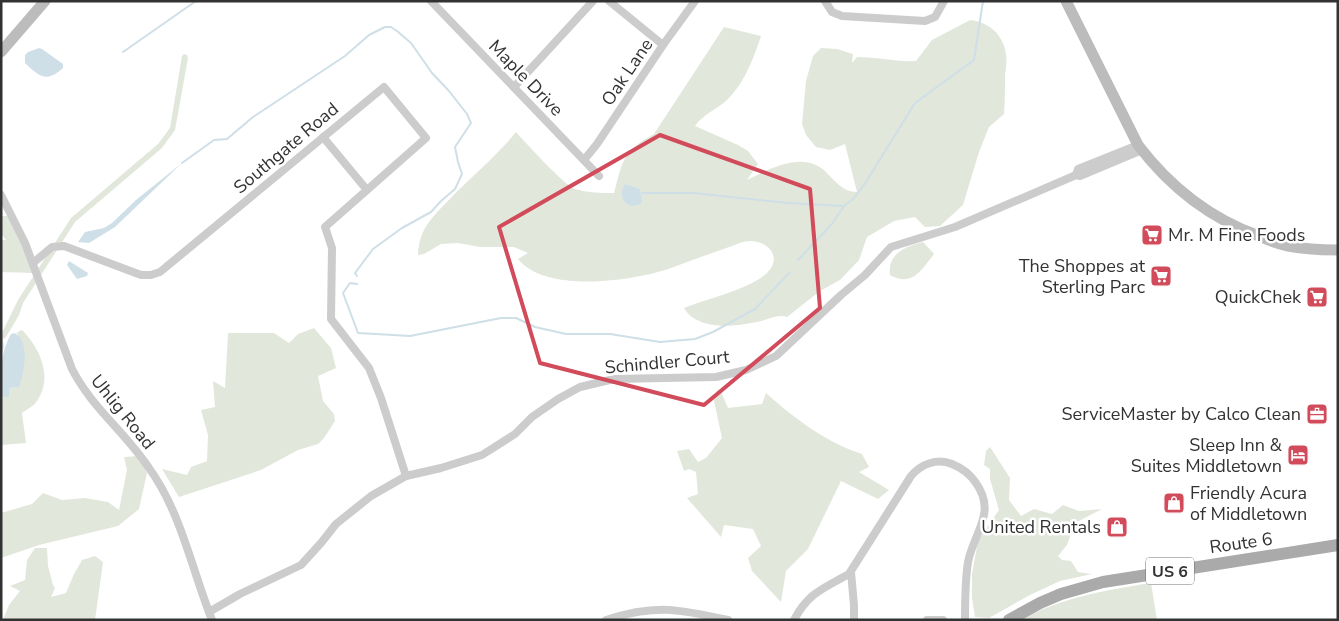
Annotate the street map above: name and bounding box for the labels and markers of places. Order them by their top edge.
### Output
supermarket icon: Mr. M Fine Foods [1140,223,1164,247]
place label: Mr. M Fine Foods [1168,223,1305,247]
place label: The Shoppes at Sterling Parc [1019,254,1146,299]
supermarket icon: The Shoppes at Sterling Parc [1149,264,1173,288]
place label: QuickChek [1215,285,1302,309]
supermarket icon: QuickChek [1305,285,1329,309]
place label: ServiceMaster by Calco Clean [1062,402,1301,426]
office icon: ServiceMaster by Calco Clean [1305,402,1329,426]
place label: Sleep Inn & Suites Middletown [1131,433,1283,478]
hotel icon: Sleep Inn & Suites Middletown [1286,443,1310,467]
place label: Friendly Acura of Middletown [1190,481,1307,526]
shop icon: Friendly Acura of Middletown [1162,491,1186,515]
place label: United Rentals [981,515,1101,539]
shop icon: United Rentals [1105,515,1129,539]

